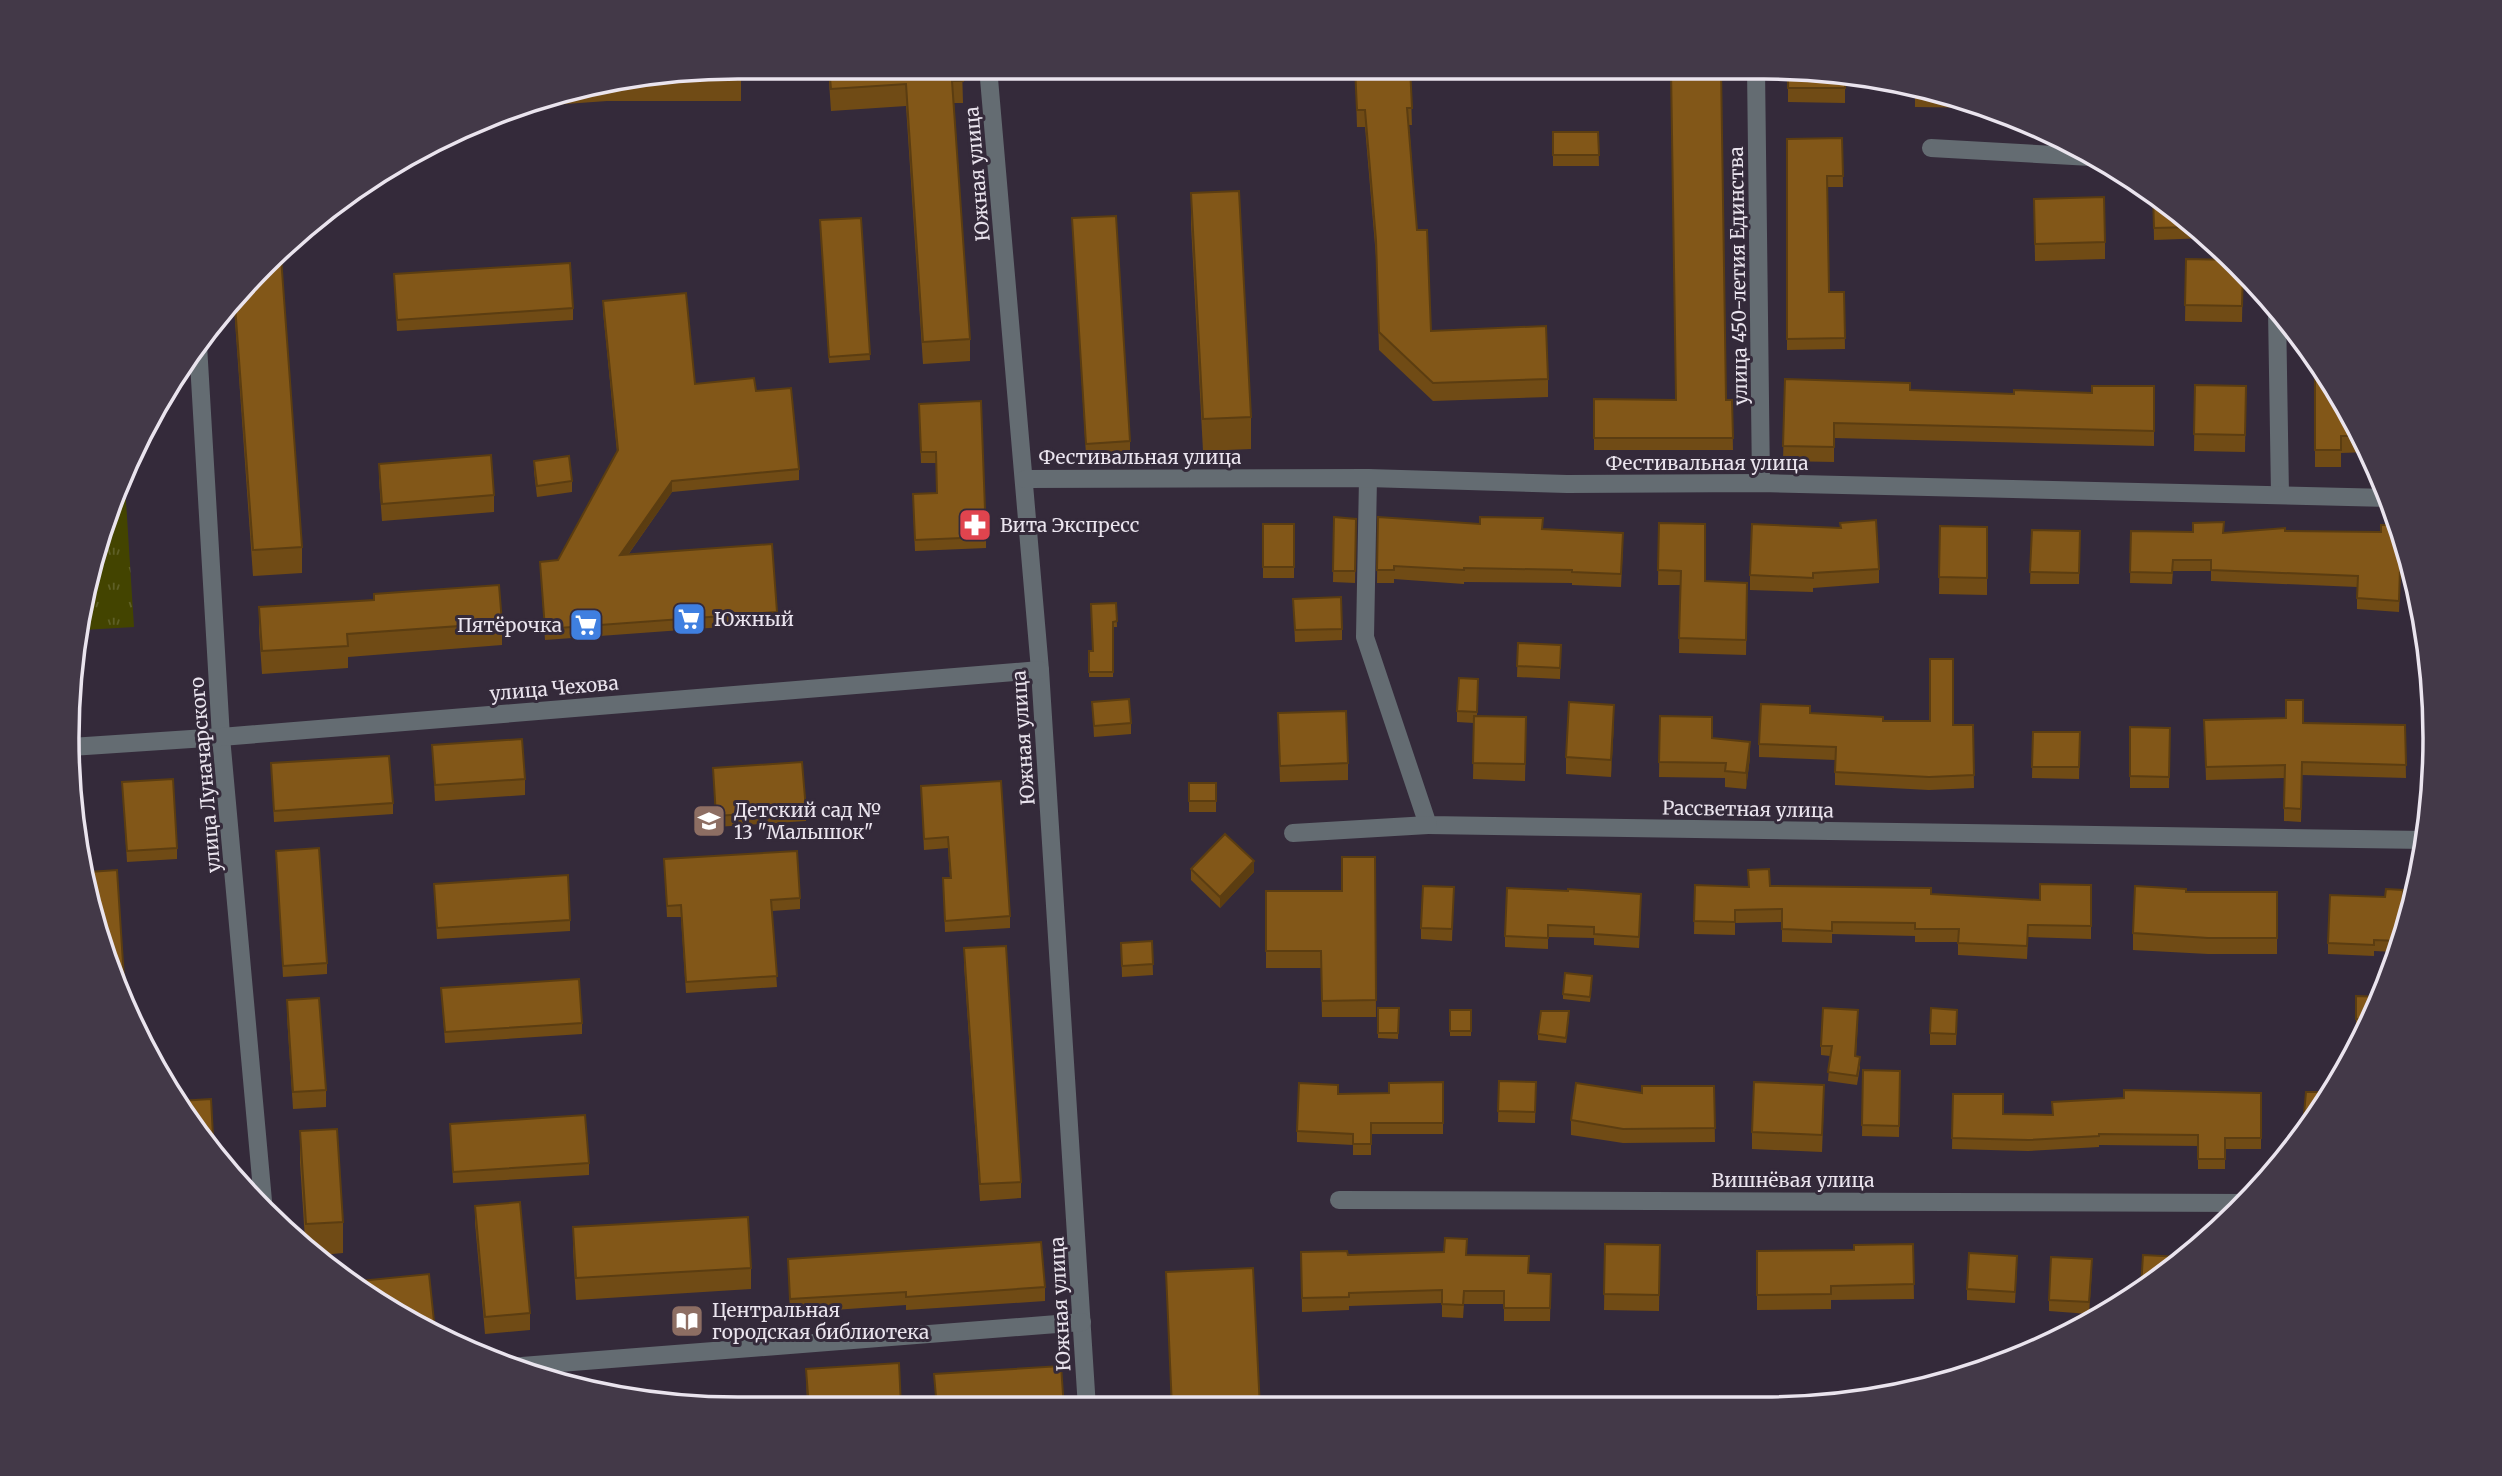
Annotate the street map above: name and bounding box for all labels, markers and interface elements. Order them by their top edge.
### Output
street label: Южная улица [959,106,995,242]
street label: улица 450-летия Единства [1724,146,1752,406]
street label: Фестивальная улица [1039,445,1241,469]
street label: Фестивальная улица [1606,451,1808,475]
pharmacy icon: Вита Экспресс [956,506,994,544]
place label: Вита Экспресс [1000,513,1139,537]
supermarket icon: Южный [670,600,708,638]
supermarket icon: Пятёрочка [567,606,605,644]
place label: Южный [714,607,794,631]
place label: Пятёрочка [457,613,562,637]
street label: улица Чехова [488,670,620,706]
street label: Южная улица [1006,670,1040,806]
street label: улица Луначарского [184,676,226,874]
street label: Рассветная улица [1662,796,1834,822]
place label: Детский сад № 13 "Малышок" [734,798,882,844]
school or university icon: Детский сад № 13 "Малышок" [690,802,728,840]
street label: Вишнёвая улица [1712,1168,1874,1192]
street label: Южная улица [1044,1236,1076,1372]
place label: Центральная городская библиотека [712,1298,929,1344]
library icon: Центральная городская библиотека [668,1302,706,1340]

